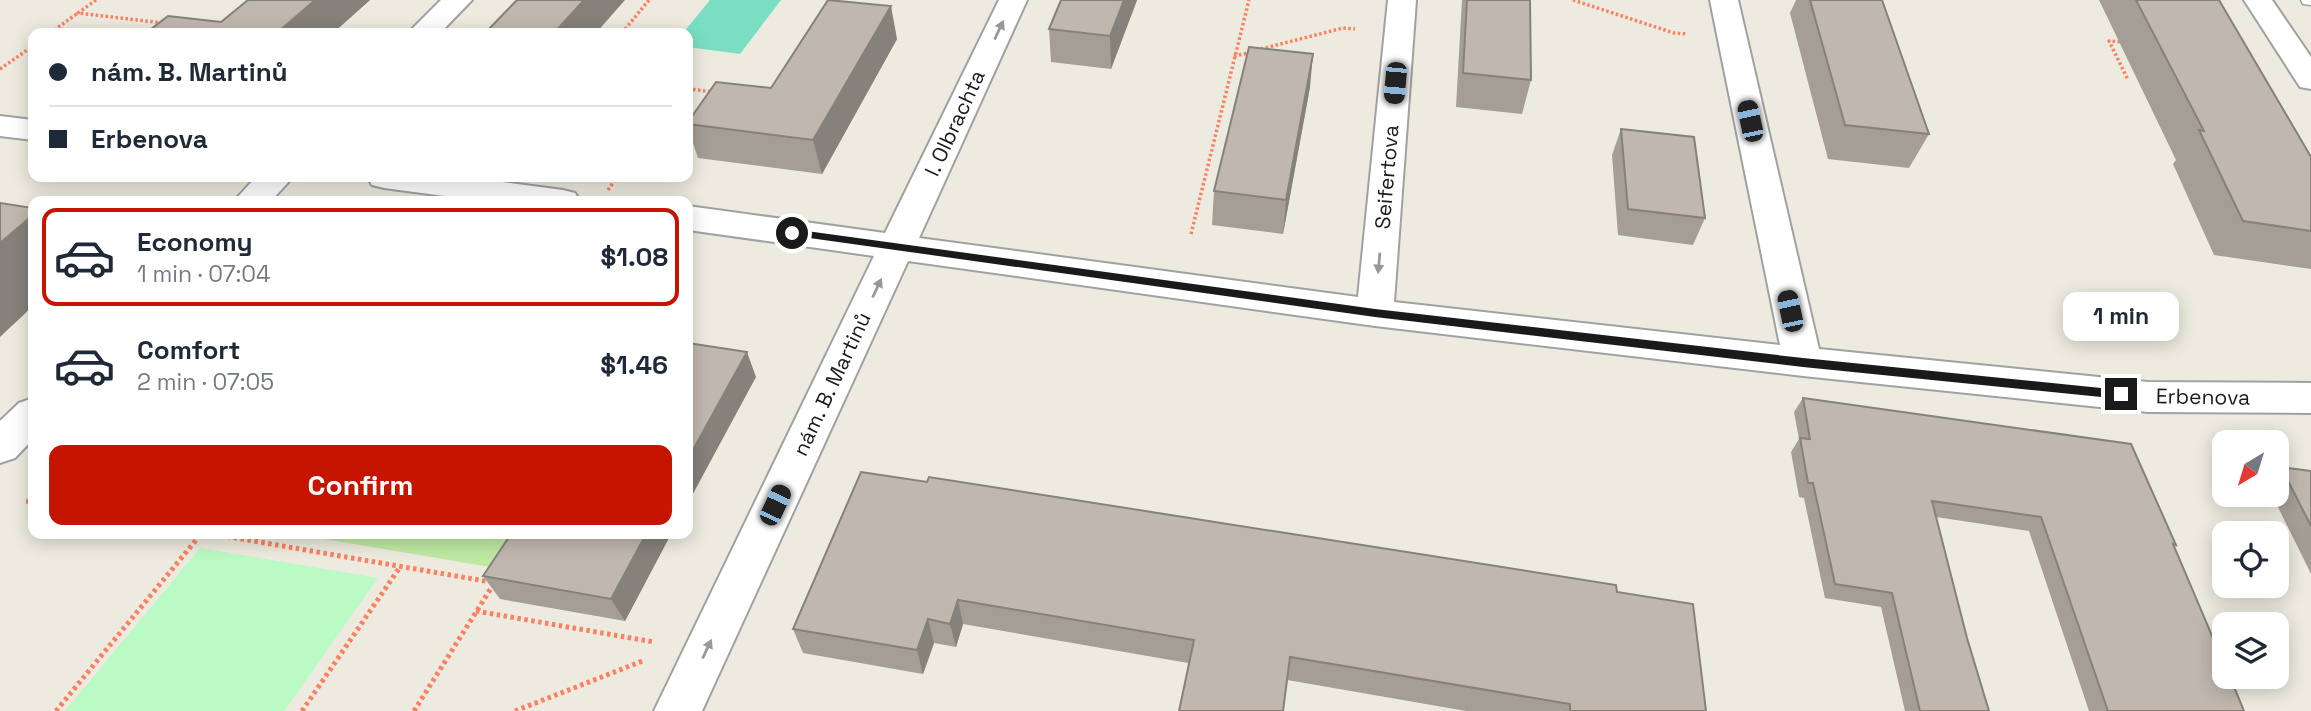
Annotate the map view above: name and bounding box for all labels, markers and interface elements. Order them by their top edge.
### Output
one-way arrow [993,20,1005,40]
text: nám. B. Martinů [91,55,288,89]
car [1383,61,1408,105]
street label: I. Olbrachta [918,65,991,180]
car [1736,98,1765,144]
text: Erbenova [91,122,208,156]
street label: Seifertova [1369,124,1405,230]
route start [776,217,808,249]
text: Economy [137,225,253,259]
icon: car [53,226,116,289]
text: $1.08 [601,240,668,274]
one-way arrow [1373,253,1384,275]
text: 1 min · 07:04 [137,259,270,289]
one-way arrow [871,278,883,298]
car [1776,288,1805,334]
callout: 1 min [2063,292,2179,342]
text: 1 min [2093,301,2149,331]
street label: nám. B. Martinů [786,308,877,460]
text: Comfort [137,333,240,367]
icon: car [53,334,116,397]
text: $1.46 [600,348,668,382]
text: 2 min · 07:05 [137,367,274,397]
route end [2105,378,2137,410]
street label: Erbenova [2156,382,2250,411]
north arrow [2212,430,2289,508]
map controls [2212,430,2289,689]
button: Confirm [49,445,672,525]
car [757,482,794,528]
button: locate [2212,521,2289,598]
button: layers [2212,612,2289,689]
one-way arrow [701,639,713,659]

